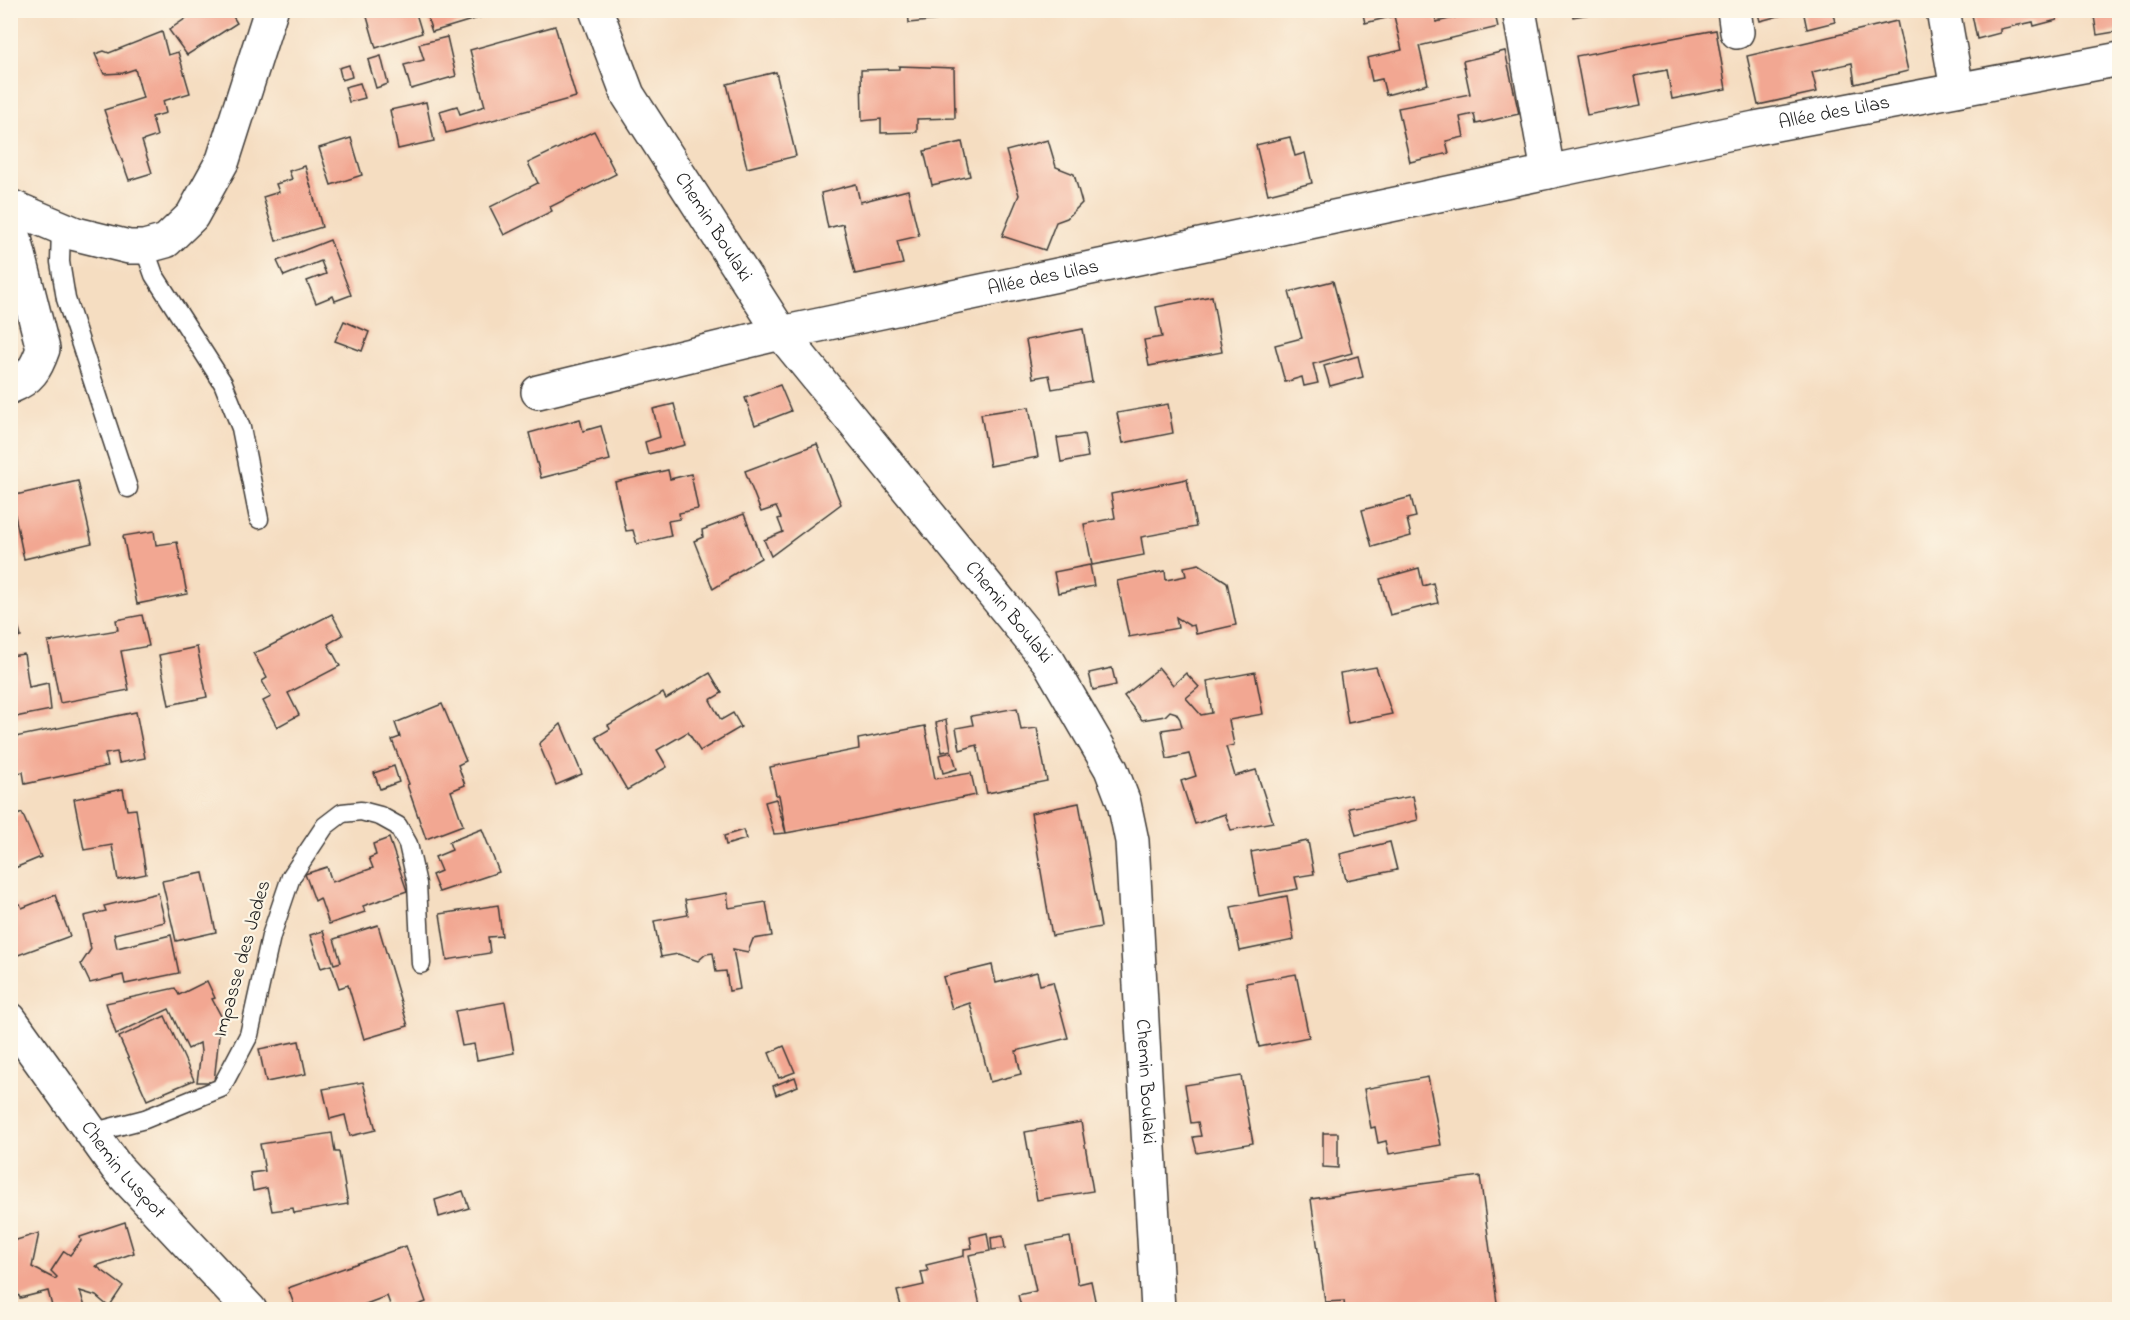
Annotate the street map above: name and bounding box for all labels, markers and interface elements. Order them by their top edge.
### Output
street label: Allée des Lilas [1776,88,1892,138]
street label: Chemin Boulaki [667,167,759,288]
street label: Allée des Lilas [985,252,1101,304]
street label: Chemin Boulaki [958,555,1059,670]
street label: Impasse des Jades [207,877,279,1041]
street label: Chemin Boulaki [1127,1018,1163,1145]
street label: Chemin Luspot [73,1115,173,1226]

